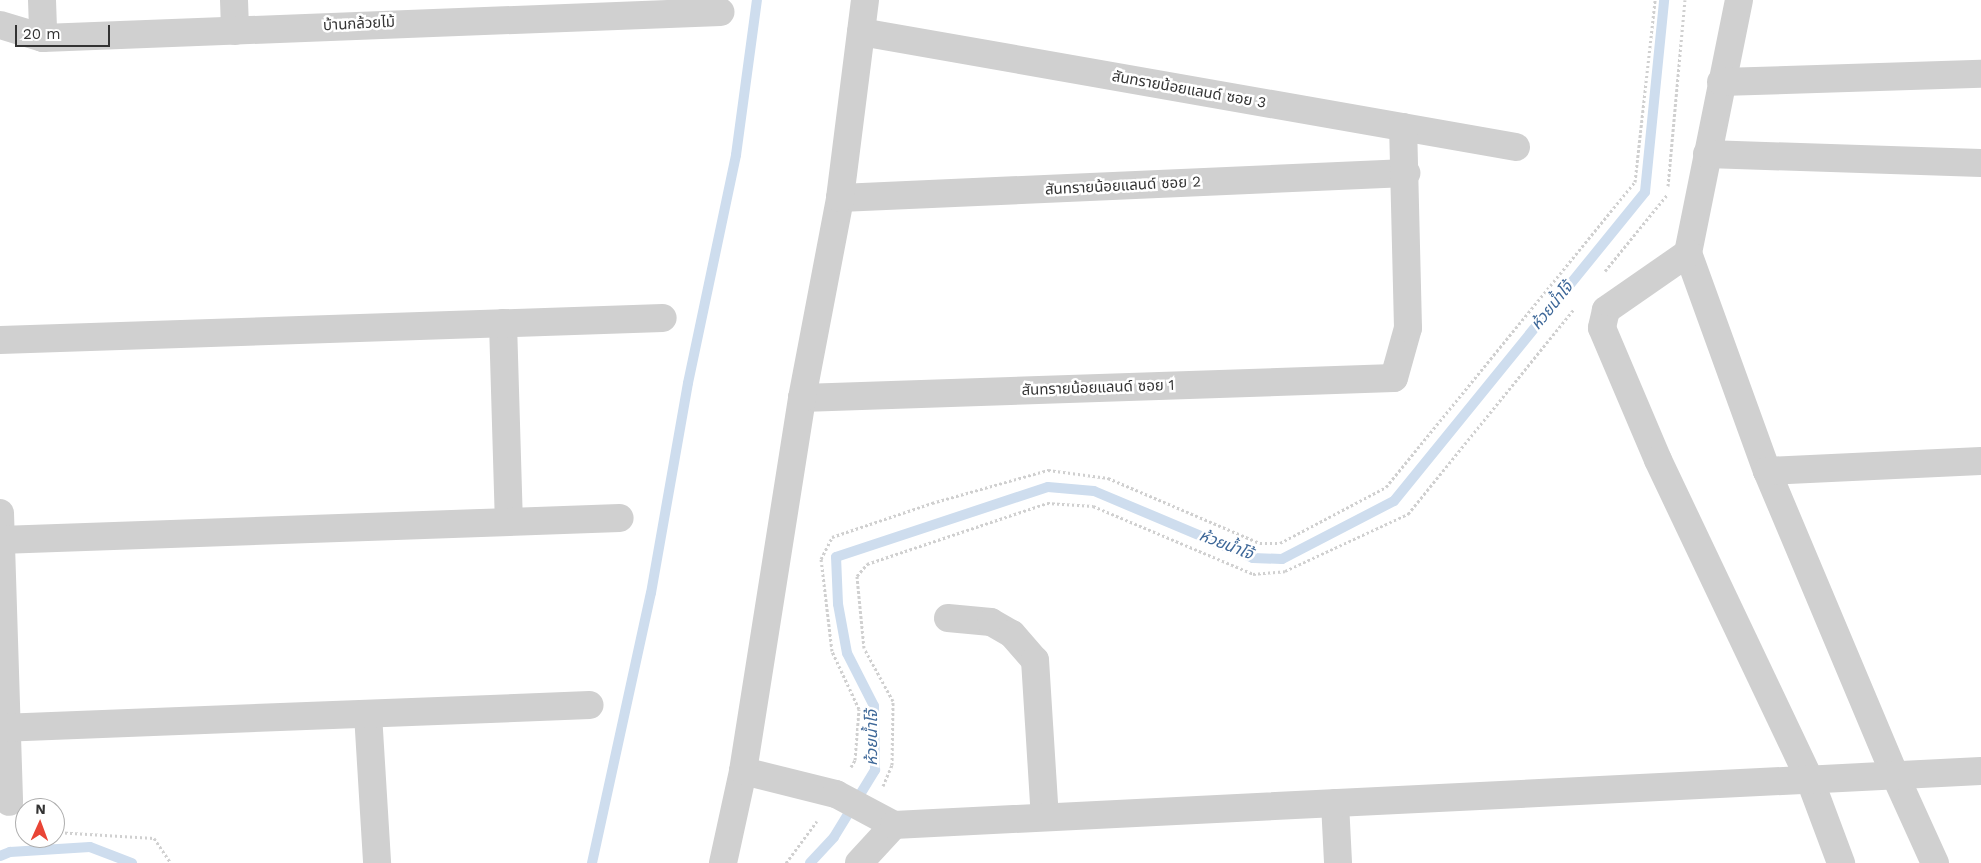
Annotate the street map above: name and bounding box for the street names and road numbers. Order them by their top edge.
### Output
street label: บ้านกล้วยไม้ [323,13,395,35]
street label: สันทรายน้อยแลนด์ ซอย 3 [1111,68,1267,112]
street label: สันทรายน้อยแลนด์ ซอย 2 [1045,173,1201,199]
street label: สันทรายน้อยแลนด์ ซอย 1 [1021,376,1175,400]

